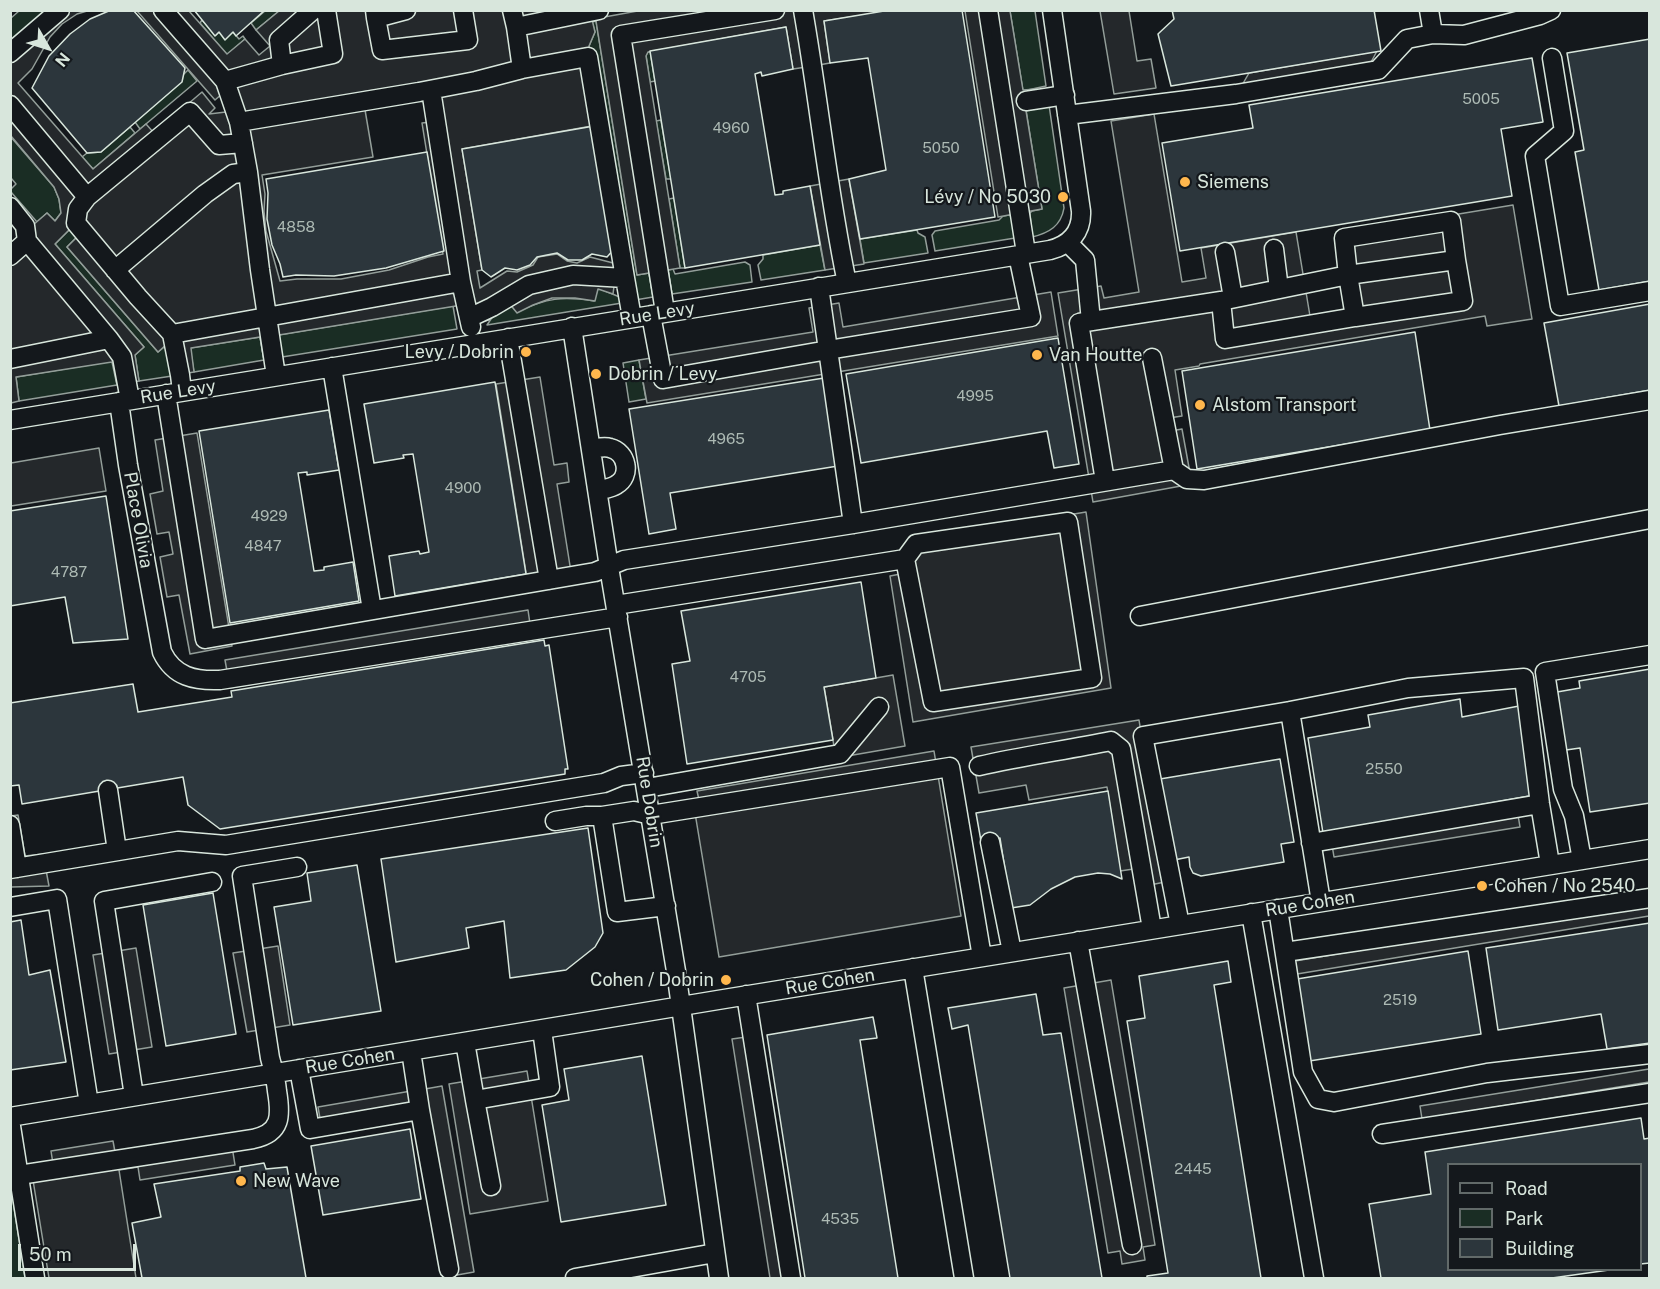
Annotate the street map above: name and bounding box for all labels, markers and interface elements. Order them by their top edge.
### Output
north arrow [18,18,78,78]
text: N [51,49,74,70]
house number: 5005 [1462,90,1500,108]
house number: 4960 [712,119,750,137]
house number: 5050 [922,139,960,157]
place label: Siemens [1197,171,1269,193]
marker: Siemens [1178,175,1192,189]
place label: Lévy / No 5030 [924,186,1051,208]
marker: Lévy / No 5030 [1056,190,1070,204]
house number: 4858 [277,218,315,236]
street label: Rue Levy [618,297,696,331]
place label: Levy / Dobrin [405,341,514,363]
place label: Van Houtte [1049,344,1142,366]
marker: Levy / Dobrin [519,345,533,359]
marker: Van Houtte [1030,348,1044,362]
place label: Dobrin / Levy [608,363,717,385]
marker: Dobrin / Levy [589,367,603,381]
street label: Rue Levy [139,375,217,409]
house number: 4995 [956,387,994,405]
place label: Alstom Transport [1212,394,1357,416]
marker: Alstom Transport [1193,398,1207,412]
house number: 4965 [707,430,745,448]
street label: Place Olivia [119,470,157,570]
house number: 4900 [445,479,481,497]
house number: 4929 [250,507,288,525]
house number: 4847 [244,537,282,555]
house number: 4787 [51,563,87,581]
house number: 4705 [730,668,766,686]
street label: Rue Dobrin [631,755,667,849]
house number: 2550 [1365,760,1403,778]
place label: Cohen / No 2540 [1494,875,1635,897]
marker: Cohen / No 2540 [1475,879,1489,893]
street label: Rue Cohen [1264,886,1356,922]
street label: Rue Cohen [784,964,876,1000]
place label: Cohen / Dobrin [590,969,714,991]
marker: Cohen / Dobrin [719,973,733,987]
house number: 2519 [1383,991,1417,1009]
street label: Rue Cohen [304,1043,396,1079]
house number: 2445 [1174,1160,1212,1178]
legend [1447,1163,1642,1271]
place label: New Wave [253,1170,340,1192]
marker: New Wave [234,1174,248,1188]
text: Road [1505,1178,1548,1199]
text: Park [1505,1208,1543,1229]
house number: 4535 [821,1210,859,1228]
scale bar [21,1232,140,1270]
text: Building [1505,1238,1574,1259]
text: 50 m [29,1244,72,1265]

